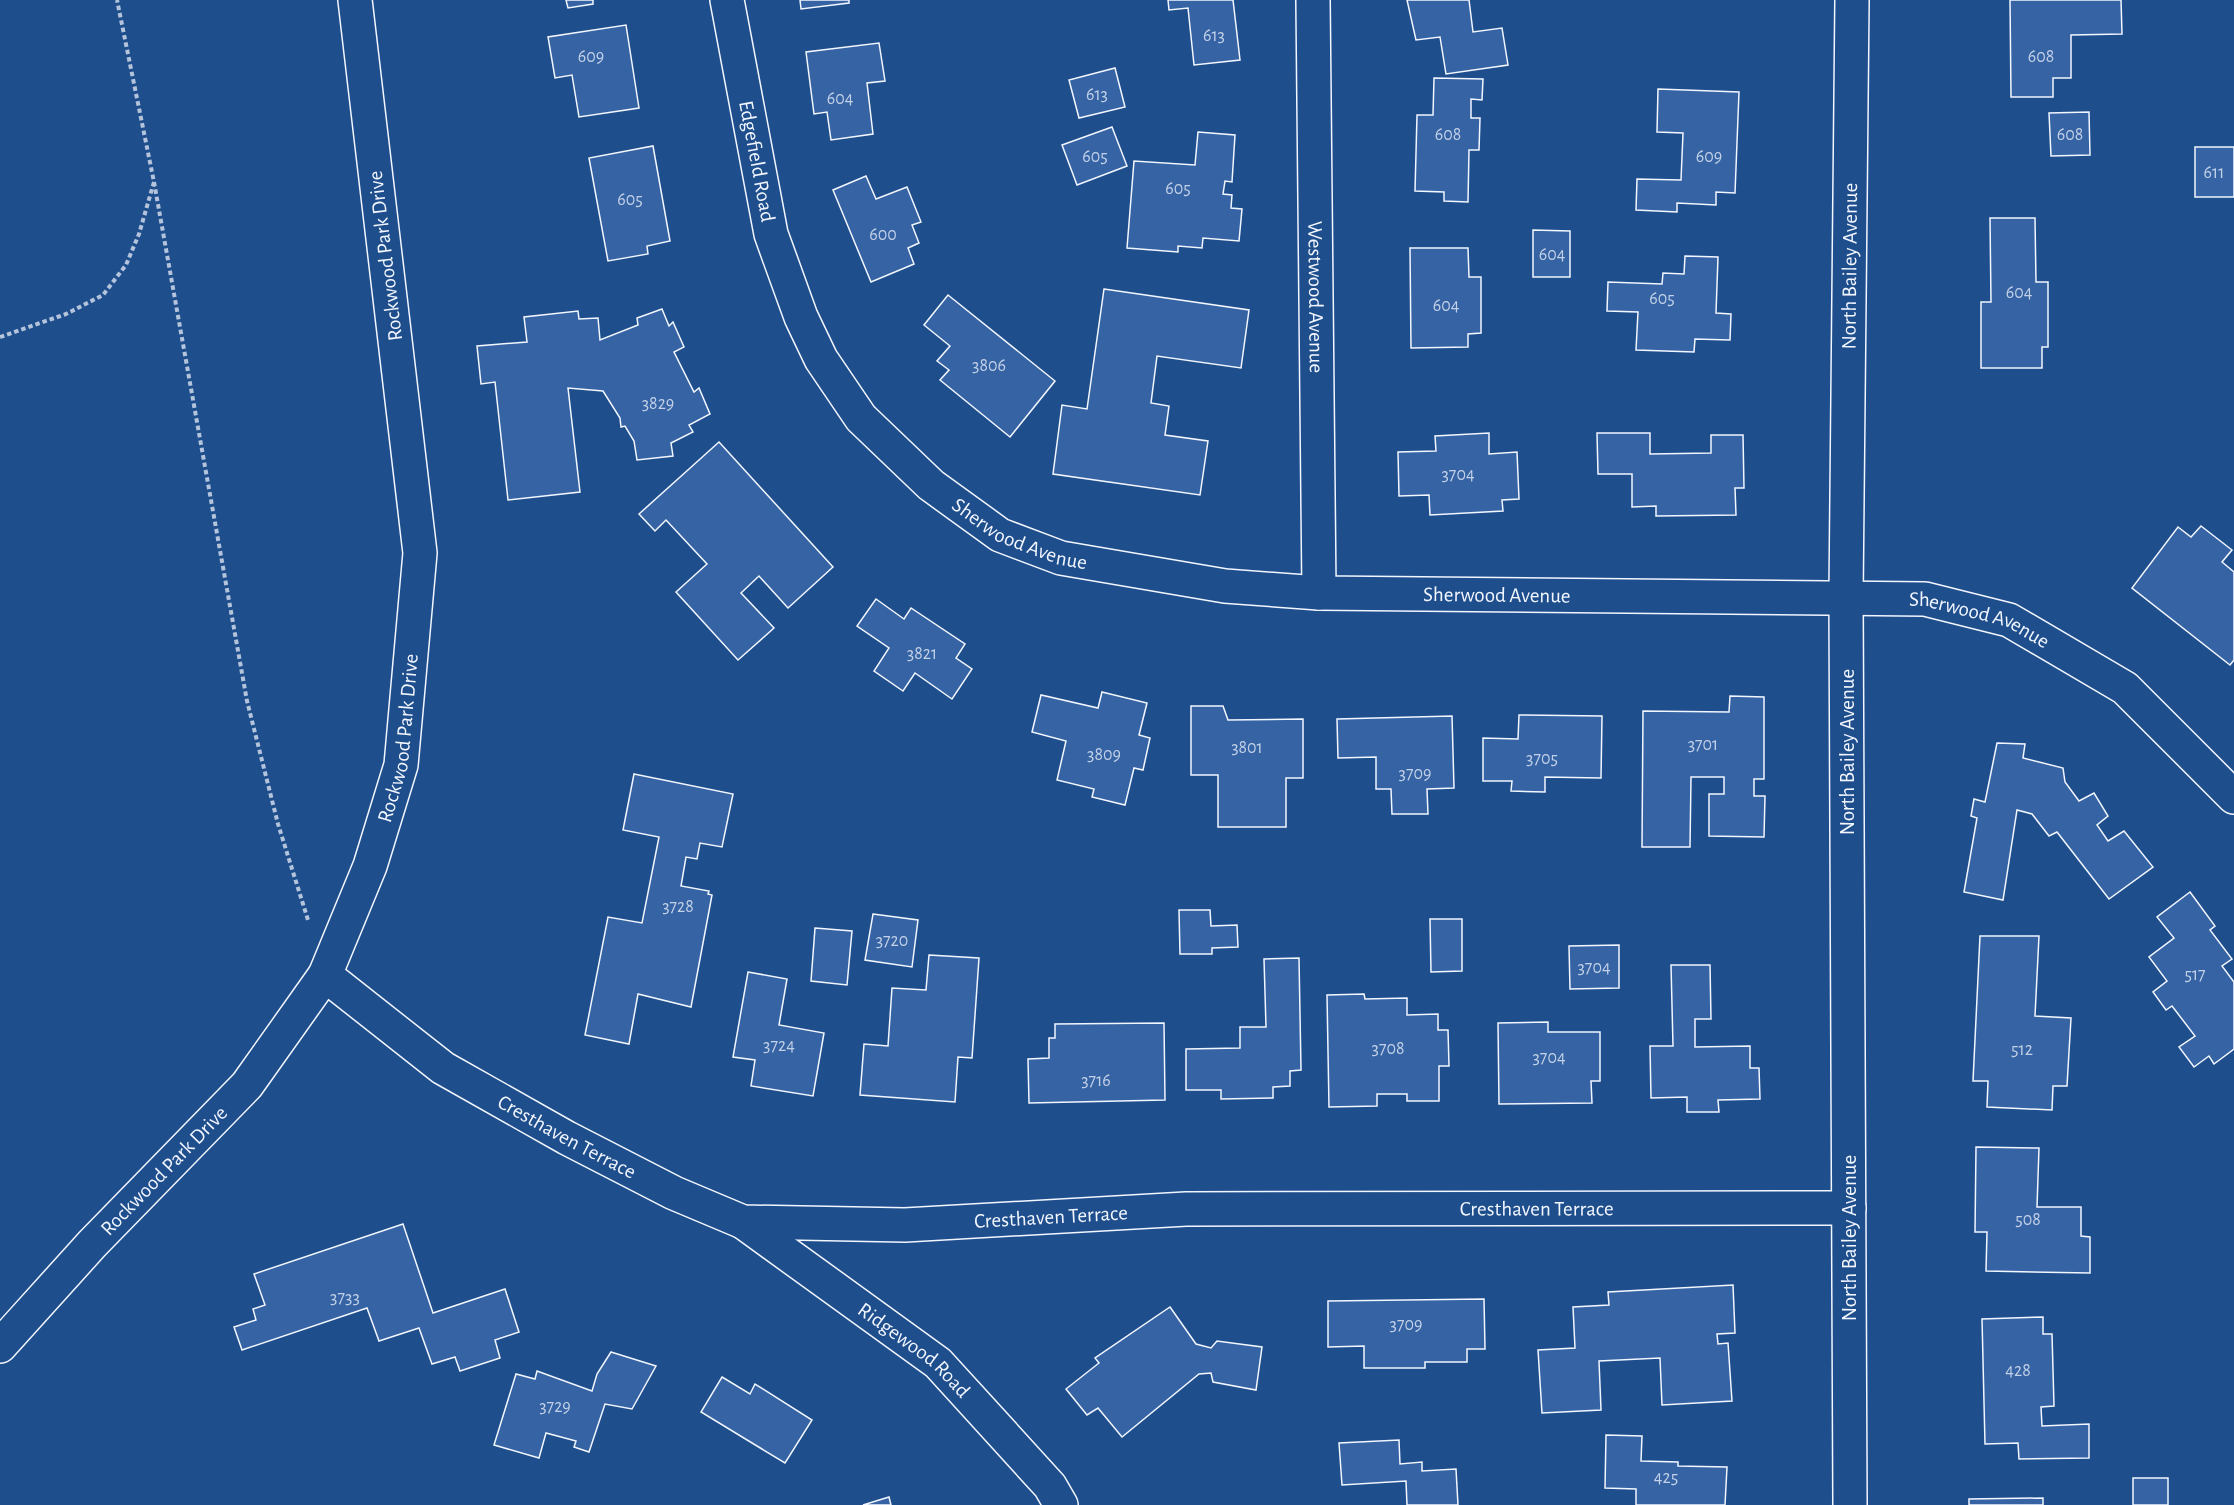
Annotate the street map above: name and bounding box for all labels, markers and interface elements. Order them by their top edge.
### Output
house number: 613 [1203,27,1225,45]
house number: 609 [578,48,604,66]
house number: 608 [2028,48,2054,66]
house number: 613 [1086,86,1108,104]
house number: 604 [827,90,854,108]
street label: Edgefield Road [735,99,779,224]
house number: 608 [1435,126,1461,144]
house number: 608 [2057,126,2083,144]
house number: 605 [1082,148,1108,166]
house number: 609 [1696,148,1722,166]
house number: 611 [2204,164,2224,182]
street label: Rockwood Park Drive [365,170,406,342]
house number: 605 [1165,180,1191,198]
street label: North Bailey Avenue [1838,183,1861,349]
house number: 605 [617,191,643,209]
street label: Westwood Avenue [1304,221,1327,373]
house number: 600 [869,226,897,244]
house number: 604 [1539,246,1566,264]
house number: 604 [2006,284,2033,302]
house number: 605 [1649,290,1675,308]
house number: 604 [1433,297,1460,315]
house number: 3806 [972,357,1006,375]
house number: 3829 [642,395,674,413]
house number: 3704 [1441,466,1475,484]
street label: Sherwood Avenue [948,494,1089,573]
street label: Sherwood Avenue [1423,584,1571,606]
street label: Sherwood Avenue [1909,589,2053,652]
house number: 3821 [907,645,937,663]
street label: Rockwood Park Drive [374,653,422,825]
street label: North Bailey Avenue [1837,669,1858,835]
house number: 3701 [1688,736,1718,754]
house number: 3801 [1231,739,1263,757]
house number: 3809 [1087,746,1121,764]
house number: 3705 [1526,750,1558,768]
house number: 3709 [1399,765,1431,783]
house number: 3728 [662,898,694,916]
house number: 3720 [876,932,908,950]
house number: 3704 [1577,959,1611,977]
house number: 517 [2184,966,2206,984]
house number: 3724 [763,1037,795,1055]
house number: 3708 [1372,1040,1404,1058]
house number: 512 [2011,1041,2033,1059]
house number: 3704 [1532,1049,1566,1067]
house number: 3716 [1081,1072,1111,1090]
street label: Cresthaven Terrace [494,1091,639,1183]
street label: Rockwood Park Drive [97,1102,231,1239]
street label: North Bailey Avenue [1839,1155,1860,1321]
street label: Cresthaven Terrace [1460,1198,1614,1220]
street label: Cresthaven Terrace [974,1202,1128,1232]
house number: 508 [2015,1211,2041,1229]
house number: 3733 [330,1289,360,1307]
street label: Ridgewood Road [854,1299,974,1402]
house number: 3709 [1390,1316,1422,1334]
house number: 428 [2005,1362,2031,1380]
house number: 3729 [539,1398,571,1416]
house number: 425 [1654,1469,1678,1487]

